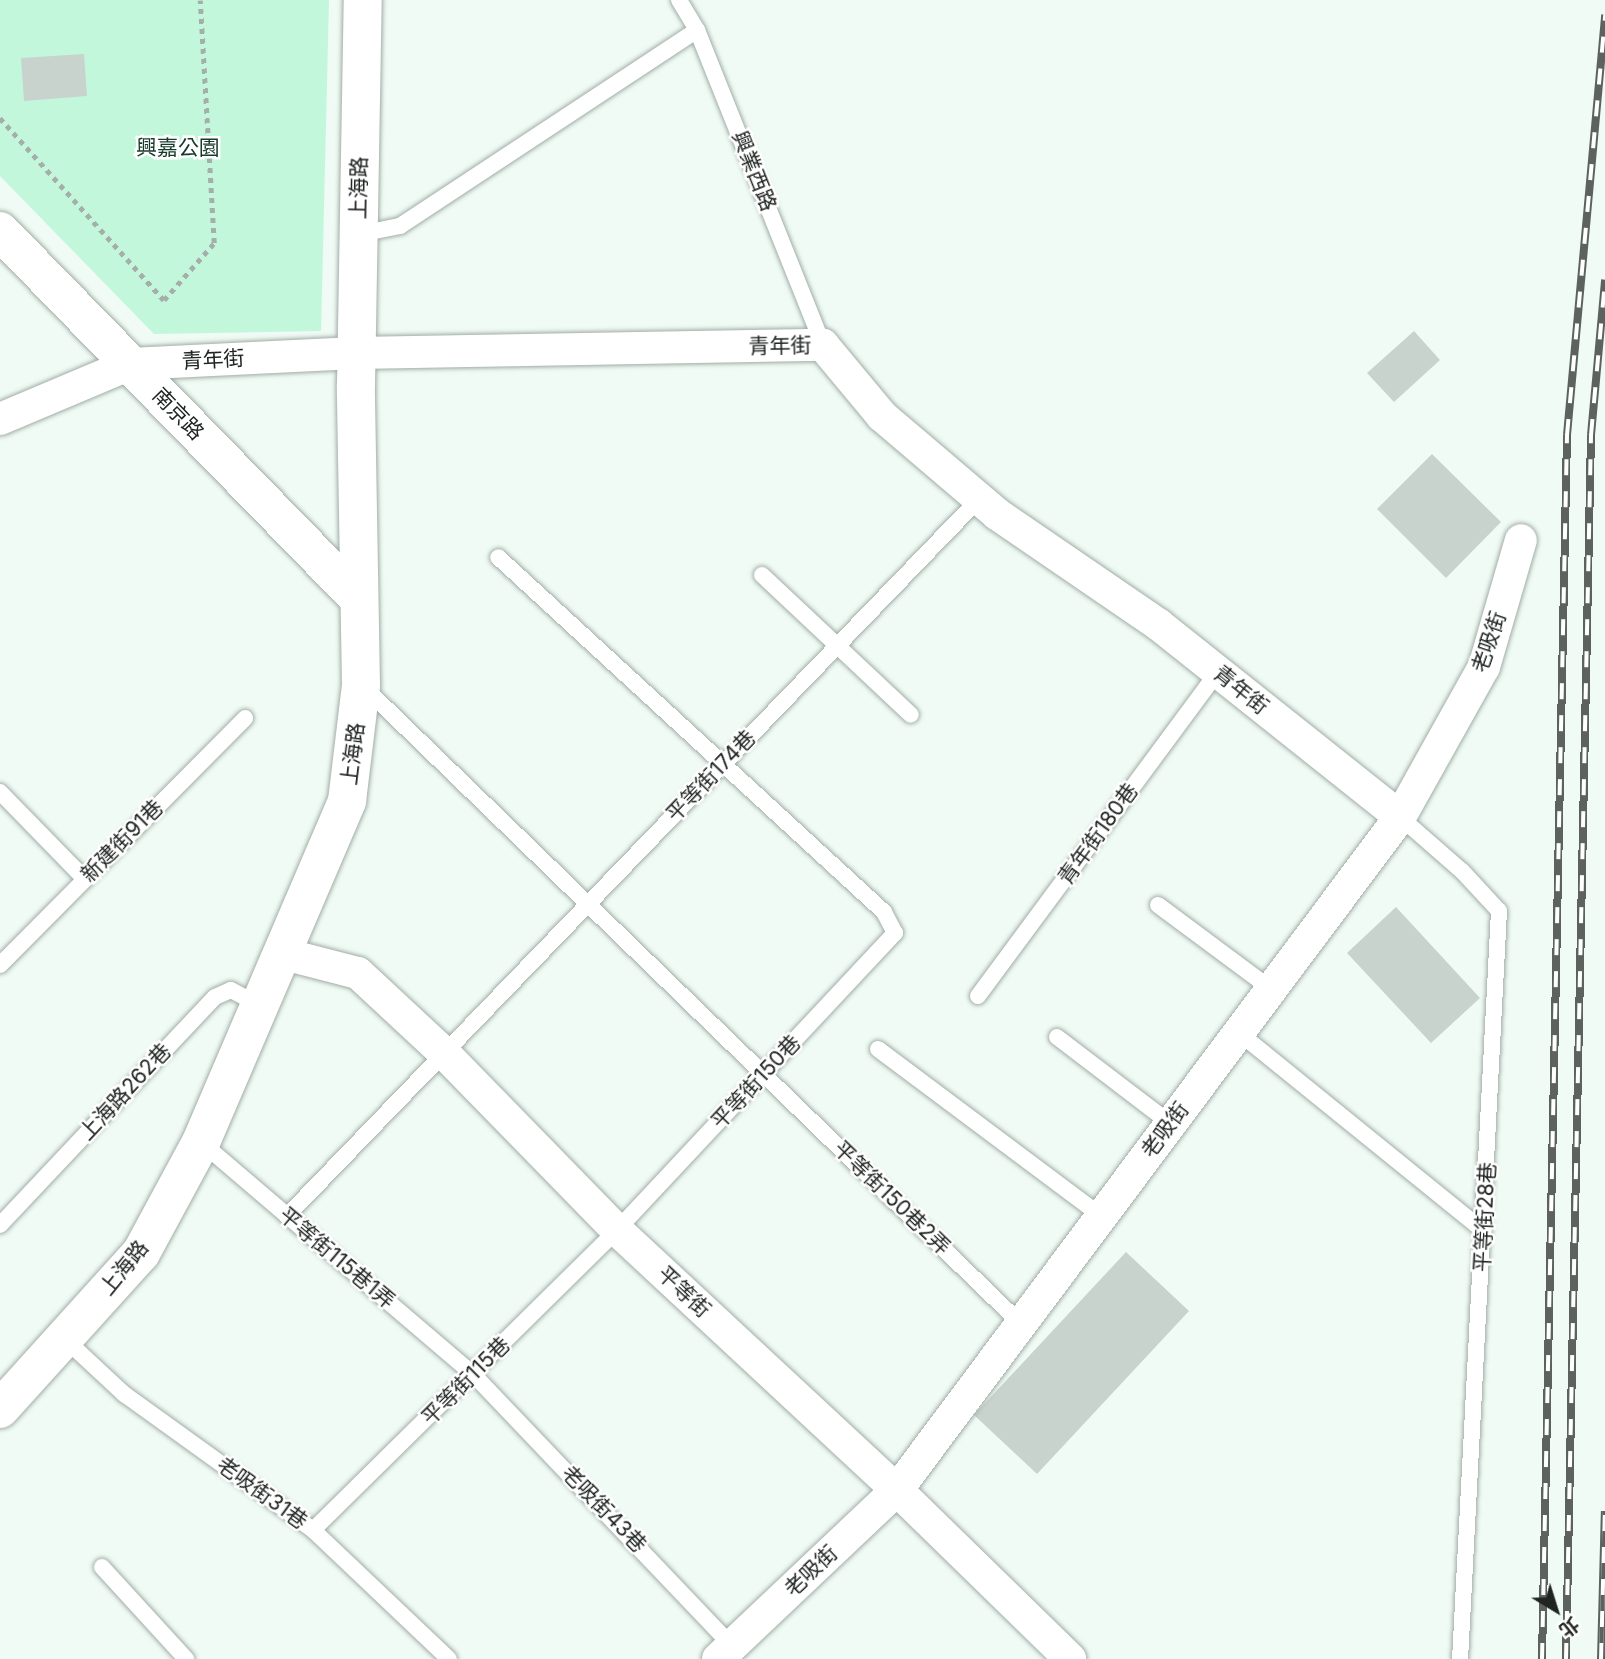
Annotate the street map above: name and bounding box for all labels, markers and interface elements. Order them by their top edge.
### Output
street label: 興業西路 [727,127,781,215]
park label: 興嘉公園 [136,135,220,161]
street label: 上海路 [346,156,372,220]
street label: 青年街 [748,333,812,359]
street label: 青年街 [181,346,245,374]
street label: 南京路 [147,383,209,445]
street label: 老吸街 [1467,608,1511,676]
street label: 青年街 [1209,660,1273,720]
street label: 上海路 [337,721,369,787]
street label: 平等街174巷 [661,725,761,827]
street label: 青年街180巷 [1053,779,1143,889]
street label: 新建街91巷 [76,795,168,887]
street label: 平等街150巷 [706,1030,806,1134]
street label: 上海路262巷 [74,1039,176,1145]
street label: 老吸街 [1136,1097,1194,1163]
street label: 平等街150巷2弄 [828,1136,956,1260]
street label: 平等街28巷 [1470,1162,1500,1272]
street label: 平等街115巷1弄 [274,1202,400,1314]
street label: 上海路 [94,1236,154,1300]
street label: 平等街 [652,1261,716,1323]
street label: 平等街115巷 [417,1332,515,1430]
street label: 老吸街31巷 [212,1452,312,1534]
street label: 老吸街43巷 [557,1460,651,1558]
street label: 老吸街 [779,1540,843,1602]
north arrow [1521,1575,1591,1645]
text: 北 [1555,1612,1584,1642]

